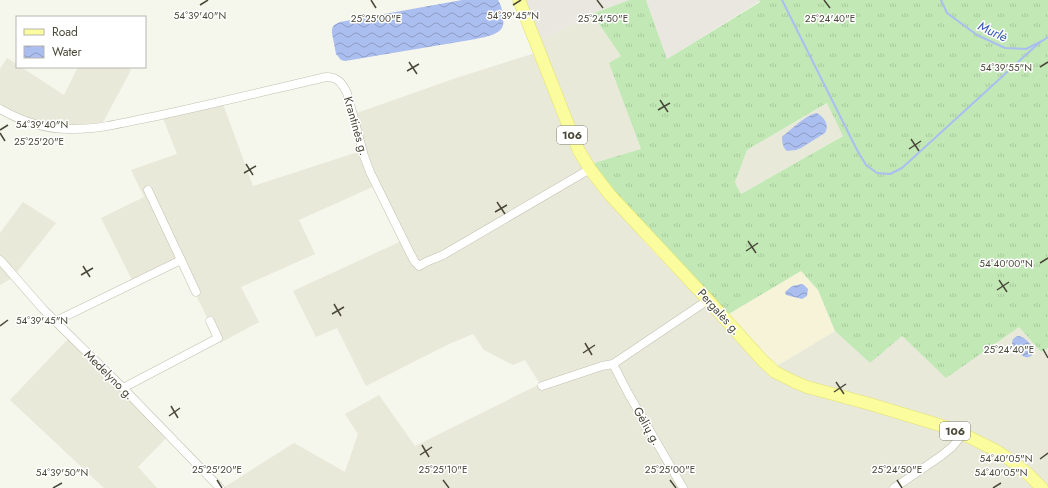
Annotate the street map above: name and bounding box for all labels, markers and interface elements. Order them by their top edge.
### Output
text: 54°39'40"N [174,8,226,23]
text: 54°39'45"N [487,8,539,23]
text: 25°25'00"E [351,11,401,26]
text: 25°24'50"E [578,11,628,26]
text: 25°24'40"E [805,11,855,26]
legend [16,16,146,68]
water label: Murlė [975,16,1011,47]
text: Road [52,23,78,41]
text: Water [52,43,83,61]
text: 54°39'55"N [980,60,1032,75]
street label: Krantinės g. [339,95,373,157]
text: 54°39'40"N [16,117,68,132]
road number: 106 [557,126,587,144]
text: 25°25'20"E [14,134,64,149]
text: 54°40'00"N [979,256,1033,271]
street label: Pergalės g. [693,285,745,339]
text: 54°39'45"N [16,313,68,328]
text: 25°24'40"E [984,342,1034,357]
street label: Medelyno g. [80,346,138,404]
street label: Gėlių g. [629,403,665,449]
road number: 106 [940,422,970,440]
text: 54°40'05"N [980,451,1032,466]
text: 25°25'20"E [192,462,242,477]
text: 25°25'10"E [419,462,467,477]
text: 25°25'00"E [645,462,695,477]
text: 25°24'50"E [872,462,922,477]
text: 54°39'50"N [36,465,88,480]
text: 54°40'05"N [975,465,1027,480]

